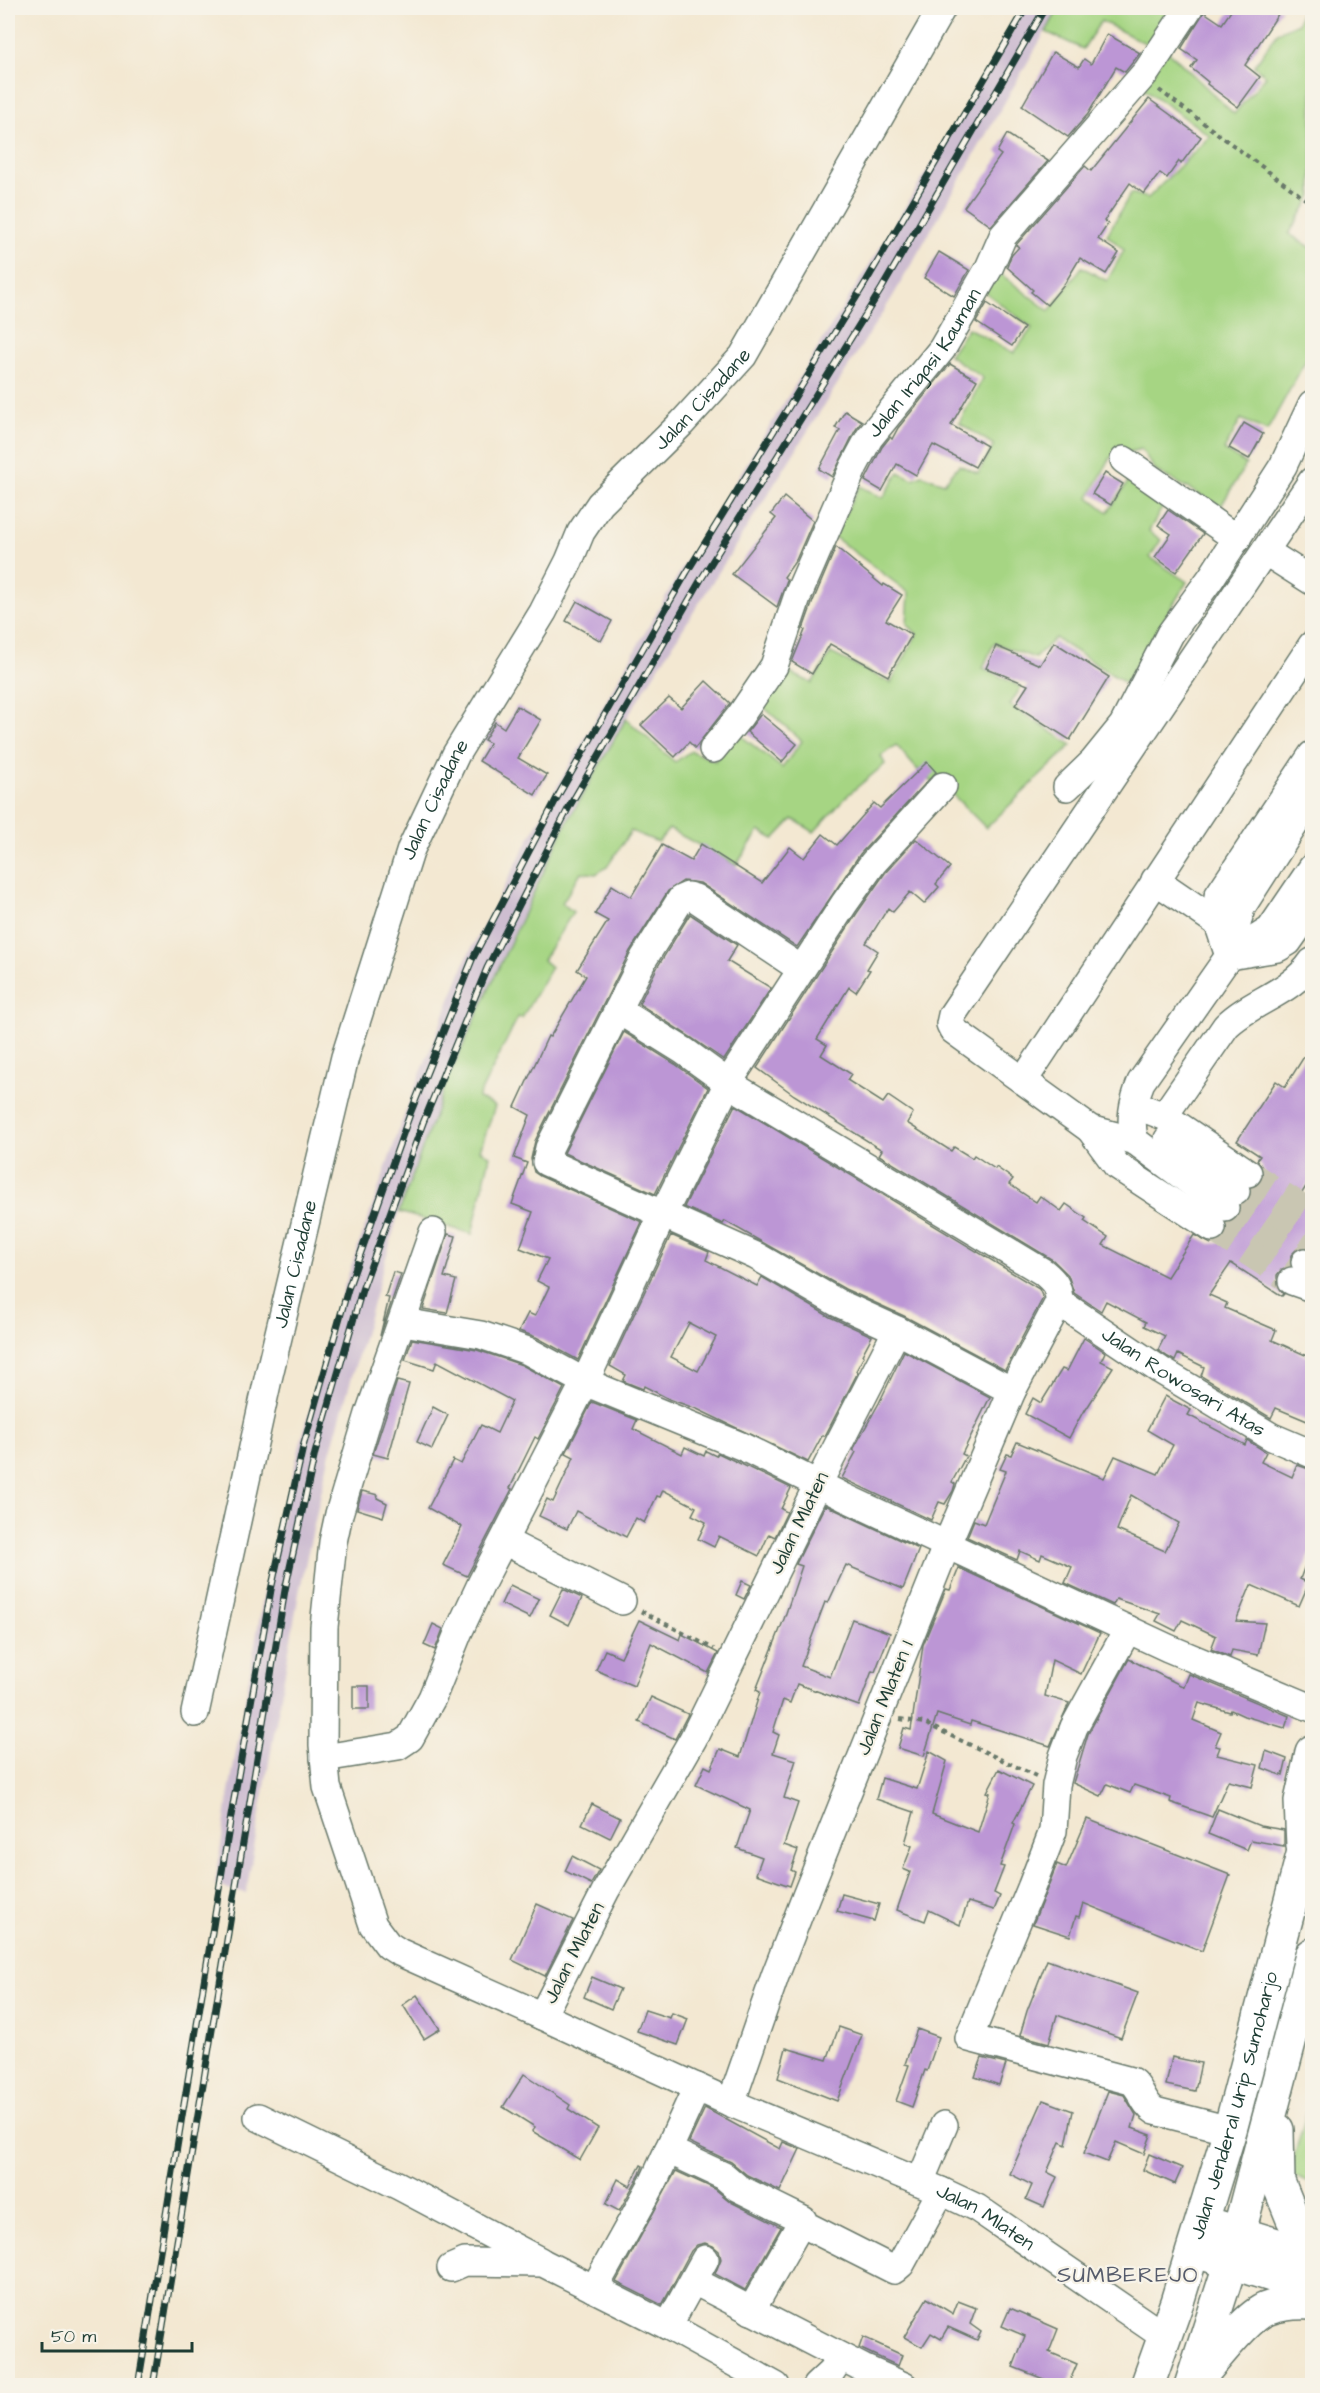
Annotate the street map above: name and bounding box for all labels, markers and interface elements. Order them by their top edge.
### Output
street label: Jalan Irigasi Kauman [861,283,988,444]
street label: Jalan Cisadane [648,343,758,457]
street label: Jalan Cisadane [394,734,476,863]
street label: Jalan Cisadane [267,1197,324,1331]
street label: Jalan Rowosari Atas [1096,1320,1271,1444]
street label: Jalan Mlaten [762,1467,836,1579]
street label: Jalan Mlaten 1 [849,1636,921,1760]
street label: Jalan Mlaten [536,1897,612,2009]
street label: Jalan Jenderal Urip Sumoharjo [1183,1968,1285,2243]
street label: Jalan Mlaten [932,2177,1040,2258]
district label: SUMBEREJO [1057,2260,1199,2291]
scale bar [42,2315,192,2353]
text: 50 m [51,2324,96,2349]

